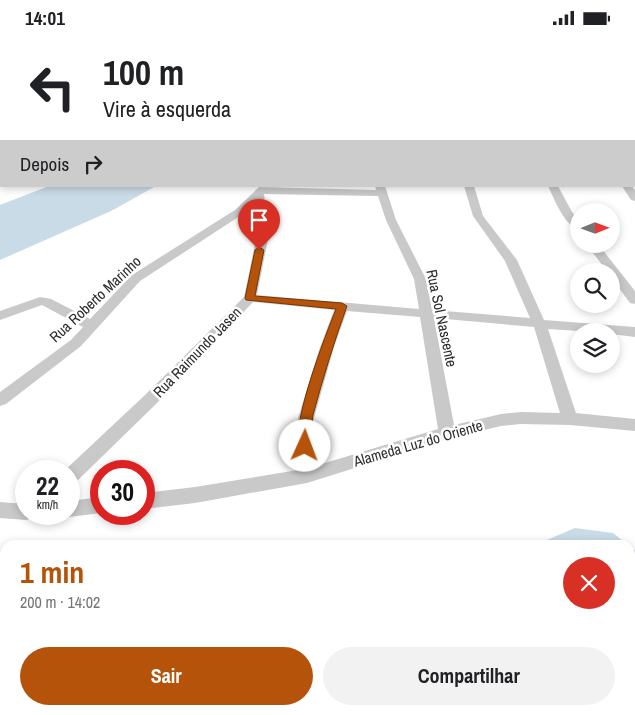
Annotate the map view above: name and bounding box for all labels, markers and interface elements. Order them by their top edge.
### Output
text: 14:01 [25,5,65,31]
text: 100 m [103,49,184,96]
icon: left [20,55,85,120]
text: Vire à esquerda [103,94,231,124]
icon: right [79,150,107,178]
text: Depois [20,151,69,177]
pin [238,199,280,250]
north arrow [570,203,620,253]
map controls [570,203,620,373]
icon: arrive [245,206,273,234]
street label: Rua Roberto Marinho [45,251,146,347]
button: search [570,263,620,313]
street label: Rua Sol Nascente [421,267,463,369]
street label: Rua Raimundo Jasen [148,302,246,402]
button: layers [570,323,620,373]
street label: Alameda Luz do Oriente [350,414,485,472]
position arrow [278,419,330,471]
speed limit sign: 30 [90,460,155,525]
text: 22 [36,469,59,503]
text: km/h [37,497,58,513]
text: 1 min [20,552,84,592]
button: close [563,557,615,609]
text: 200 m · 14:02 [20,591,100,613]
button: Sair [20,647,313,705]
button: Compartilhar [323,647,615,705]

